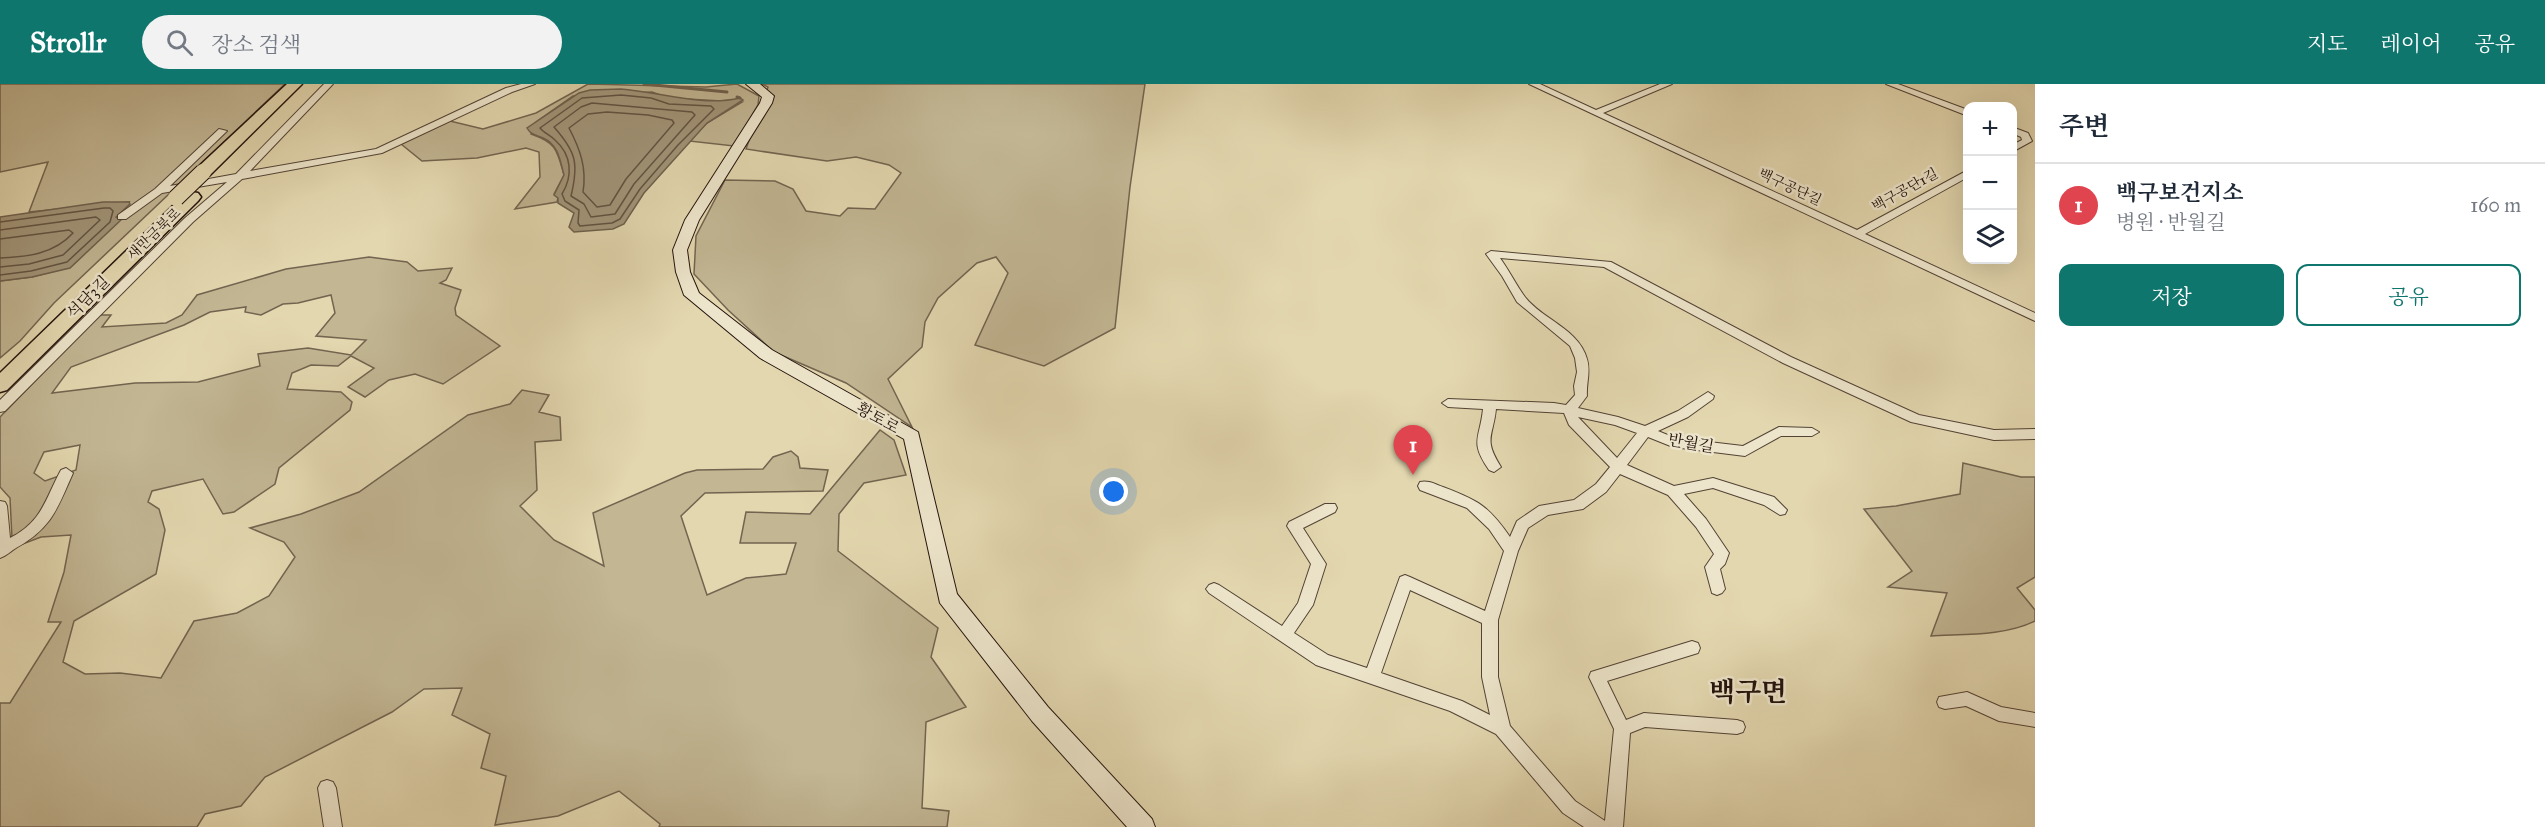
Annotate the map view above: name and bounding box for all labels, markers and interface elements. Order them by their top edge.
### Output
search box [142,15,562,69]
text: Strollr [30,25,106,60]
icon: search [163,26,196,59]
text: 장소 검색 [211,31,301,58]
text: 지도 [2307,31,2348,57]
text: 레이어 [2381,31,2441,57]
text: 공유 [2474,31,2515,57]
map controls [1963,102,2017,264]
button: + [1963,102,2017,156]
text: 주변 [2059,110,2109,142]
button: − [1963,156,2017,210]
street label: 백구공단길 [1756,165,1824,209]
street label: 백구공단1길 [1869,165,1941,215]
text: 백구보건지소 [2116,179,2244,206]
text: 1 [2075,193,2082,217]
text: 160 m [2470,193,2521,217]
street label: 새만금북로 [124,204,185,264]
button: layers [1963,210,2017,264]
text: 병원 · 반월길 [2116,210,2226,234]
button: 저장 [2059,264,2284,326]
button: 공유 [2296,264,2521,326]
street label: 석담3길 [63,272,113,322]
street label: 황토로 [853,398,903,438]
pin: 1 [1394,426,1432,475]
street label: 반월길 [1667,430,1715,456]
your location [1099,477,1128,506]
district label: 백구면 [1709,675,1787,708]

